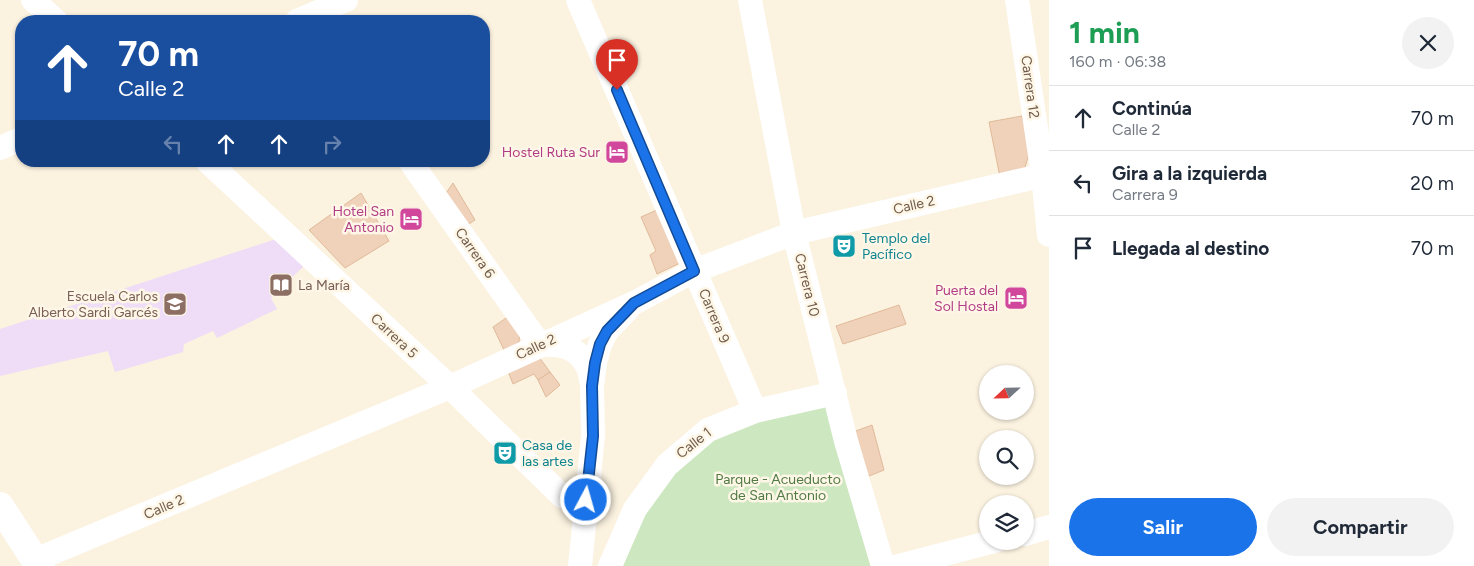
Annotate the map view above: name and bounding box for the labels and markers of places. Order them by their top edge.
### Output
pin [596,39,638,90]
hotel icon: Hostel Ruta Sur [604,139,630,165]
place label: Hostel Ruta Sur [502,144,600,161]
place label: Hotel San Antonio [332,203,394,236]
hotel icon: Hotel San Antonio [398,206,424,232]
place label: Templo del Pacífico [862,230,930,263]
theatre icon: Templo del Pacífico [831,233,857,259]
library icon: La María [268,272,294,298]
place label: La María [298,277,350,294]
place label: Puerta del Sol Hostal [934,282,998,315]
hotel icon: Puerta del Sol Hostal [1003,285,1029,311]
place label: Escuela Carlos Alberto Sardi Garcés [28,288,158,321]
school or university icon: Escuela Carlos Alberto Sardi Garcés [162,291,188,317]
place label: Casa de las artes [522,437,574,470]
theatre icon: Casa de las artes [492,440,518,466]

